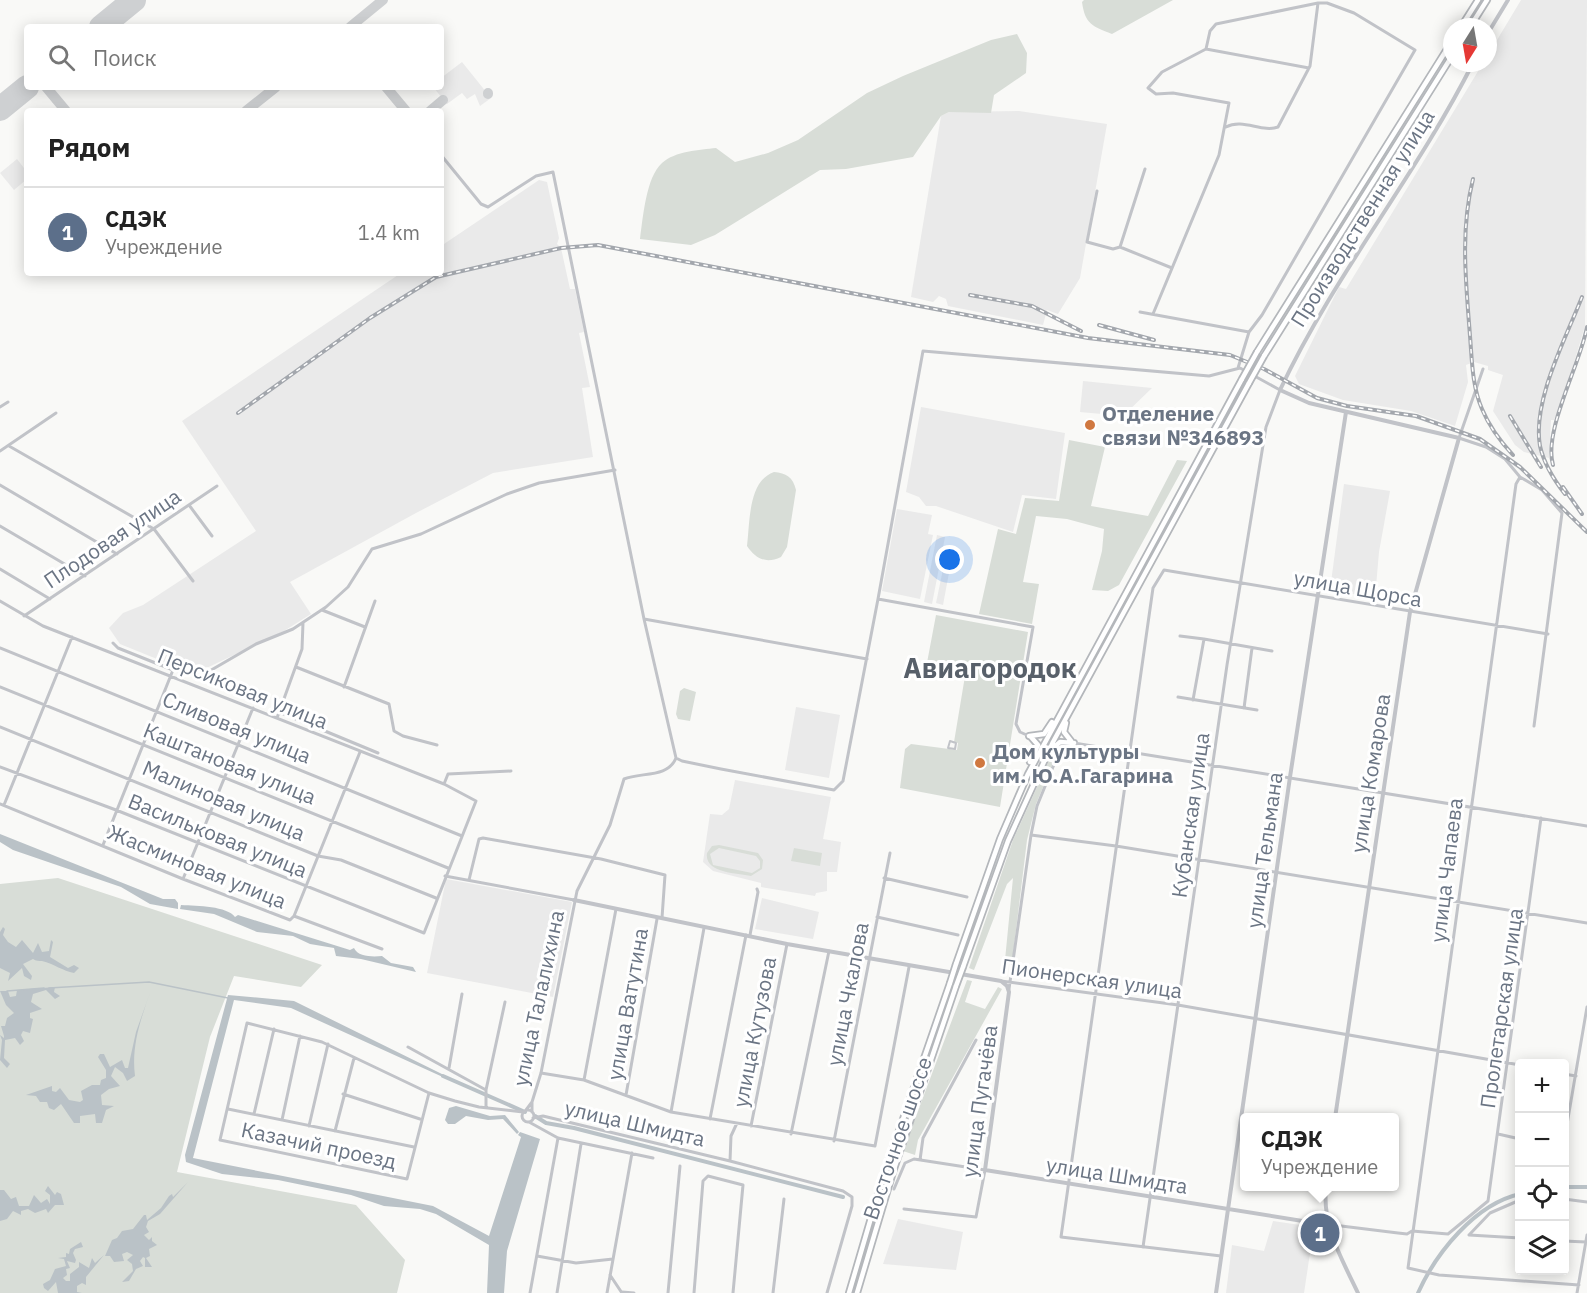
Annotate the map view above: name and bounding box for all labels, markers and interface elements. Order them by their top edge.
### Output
north arrow [1443,18,1497,72]
search box [24,24,444,90]
icon: search [45,41,78,74]
text: Поиск [93,43,157,72]
street label: Производственная улица [1284,104,1440,332]
text: Рядом [48,130,130,164]
text: СДЭК [105,204,167,233]
text: 1 [62,219,74,246]
text: 1.4 km [358,219,420,246]
text: Учреждение [105,233,222,260]
place label: Отделение связи №346893 [1102,399,1264,451]
marker: Отделение связи №346893 [1083,418,1097,432]
street label: Плодовая улица [38,482,186,594]
your location [935,545,964,574]
street label: улица Щорса [1292,563,1424,613]
street label: Персиковая улица [154,641,332,735]
district label: Авиагородок [903,650,1077,685]
street label: Сливовая улица [159,684,315,770]
street label: улица Комарова [1344,691,1396,855]
street label: Каштановая улица [139,716,321,810]
street label: Кубанская улица [1165,730,1215,900]
place label: Дом культуры им. Ю.А.Гагарина [992,737,1173,789]
street label: Малиновая улица [138,753,310,847]
marker: Дом культуры им. Ю.А.Гагарина [973,756,987,770]
street label: улица Тельмана [1239,770,1289,930]
street label: Васильковая улица [124,786,312,884]
street label: улица Чапаева [1423,796,1469,944]
street label: Жасминовая улица [103,817,291,915]
street label: Пролетарская улица [1473,906,1529,1110]
street label: улица Талалихина [506,907,570,1089]
street label: улица Чкалова [819,920,875,1068]
street label: улица Ватутина [600,926,654,1082]
street label: Пионерская улица [1000,951,1184,1005]
street label: улица Кутузова [726,954,782,1110]
street label: улица Пугачёва [954,1023,1004,1179]
street label: Восточное шоссе [856,1053,938,1223]
map controls [1515,1059,1569,1275]
button: + [1515,1059,1569,1113]
street label: улица Шмидта [562,1093,708,1153]
popup [1240,1113,1399,1191]
button: − [1515,1113,1569,1167]
street label: Казачий проезд [239,1115,399,1175]
text: СДЭК [1261,1124,1323,1153]
street label: улица Шмидта [1044,1150,1190,1200]
text: Учреждение [1261,1153,1378,1180]
button: locate [1515,1167,1569,1221]
pin: 1 [1300,1210,1340,1256]
button: layers [1515,1221,1569,1275]

